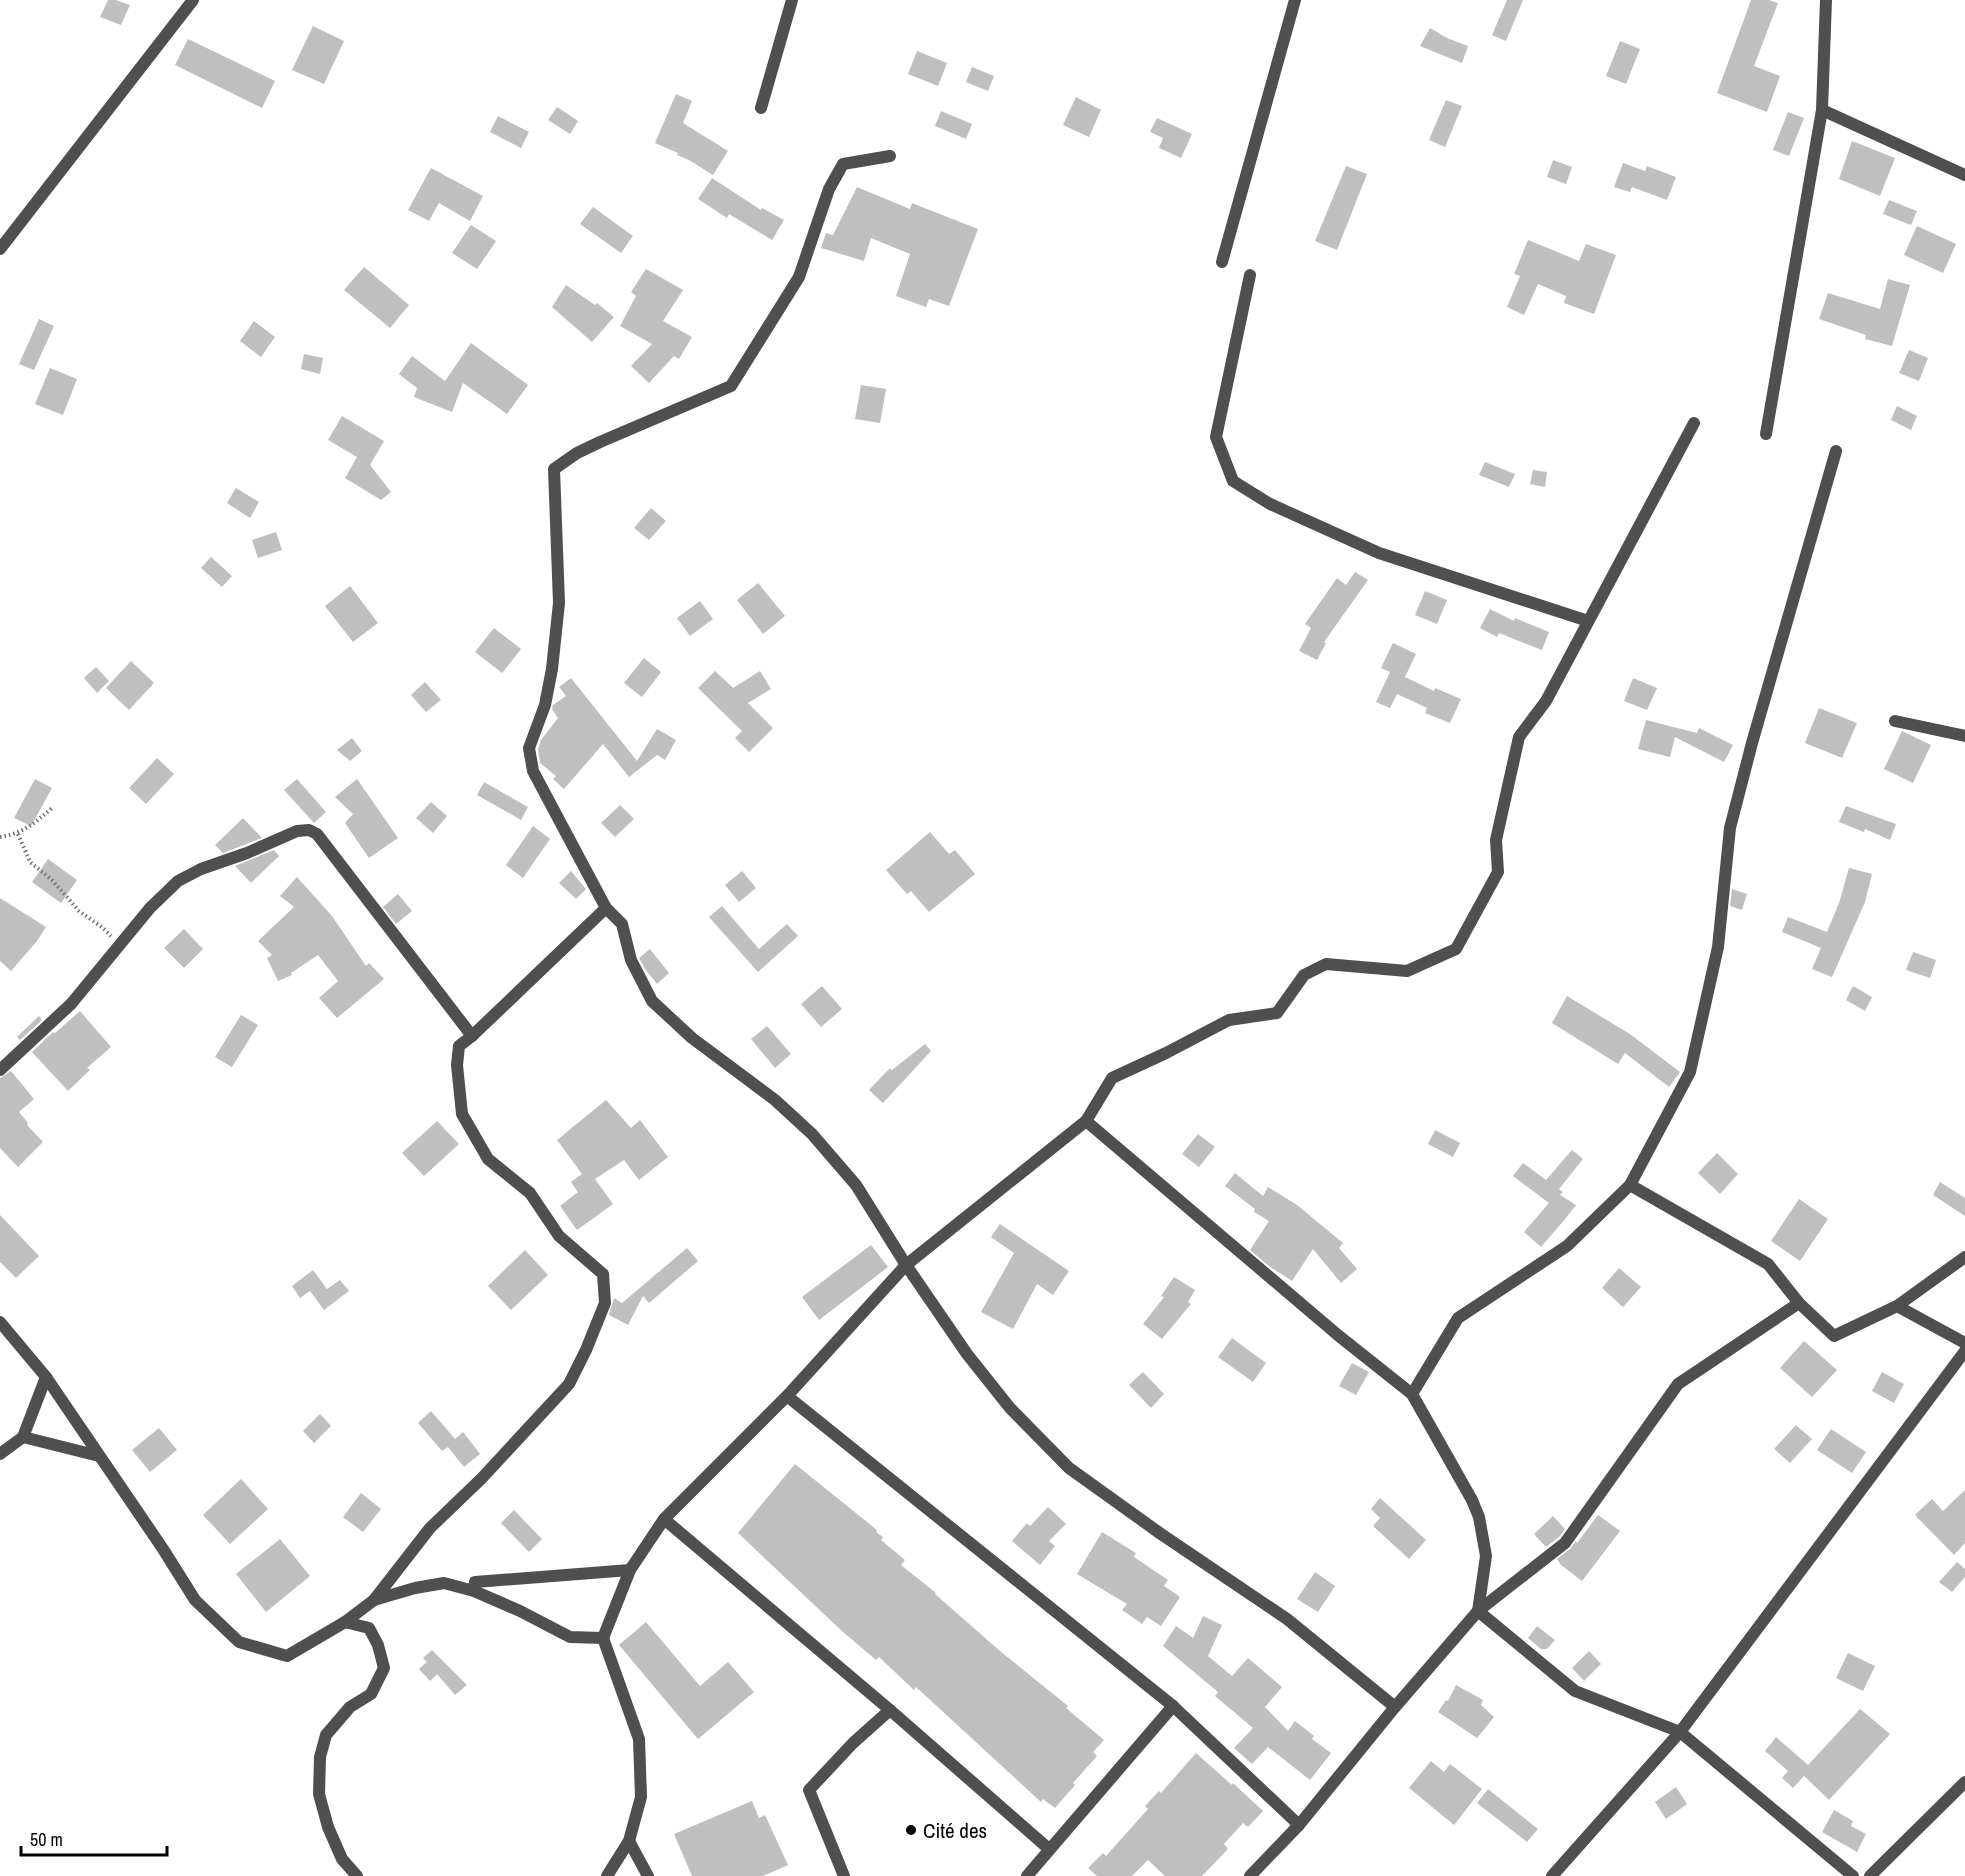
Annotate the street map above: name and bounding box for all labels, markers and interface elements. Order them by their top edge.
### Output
place label: Cité des [923,1816,987,1845]
scale bar [21,1819,166,1857]
marker: Cité des [904,1823,918,1837]
text: 50 m [30,1827,63,1852]

